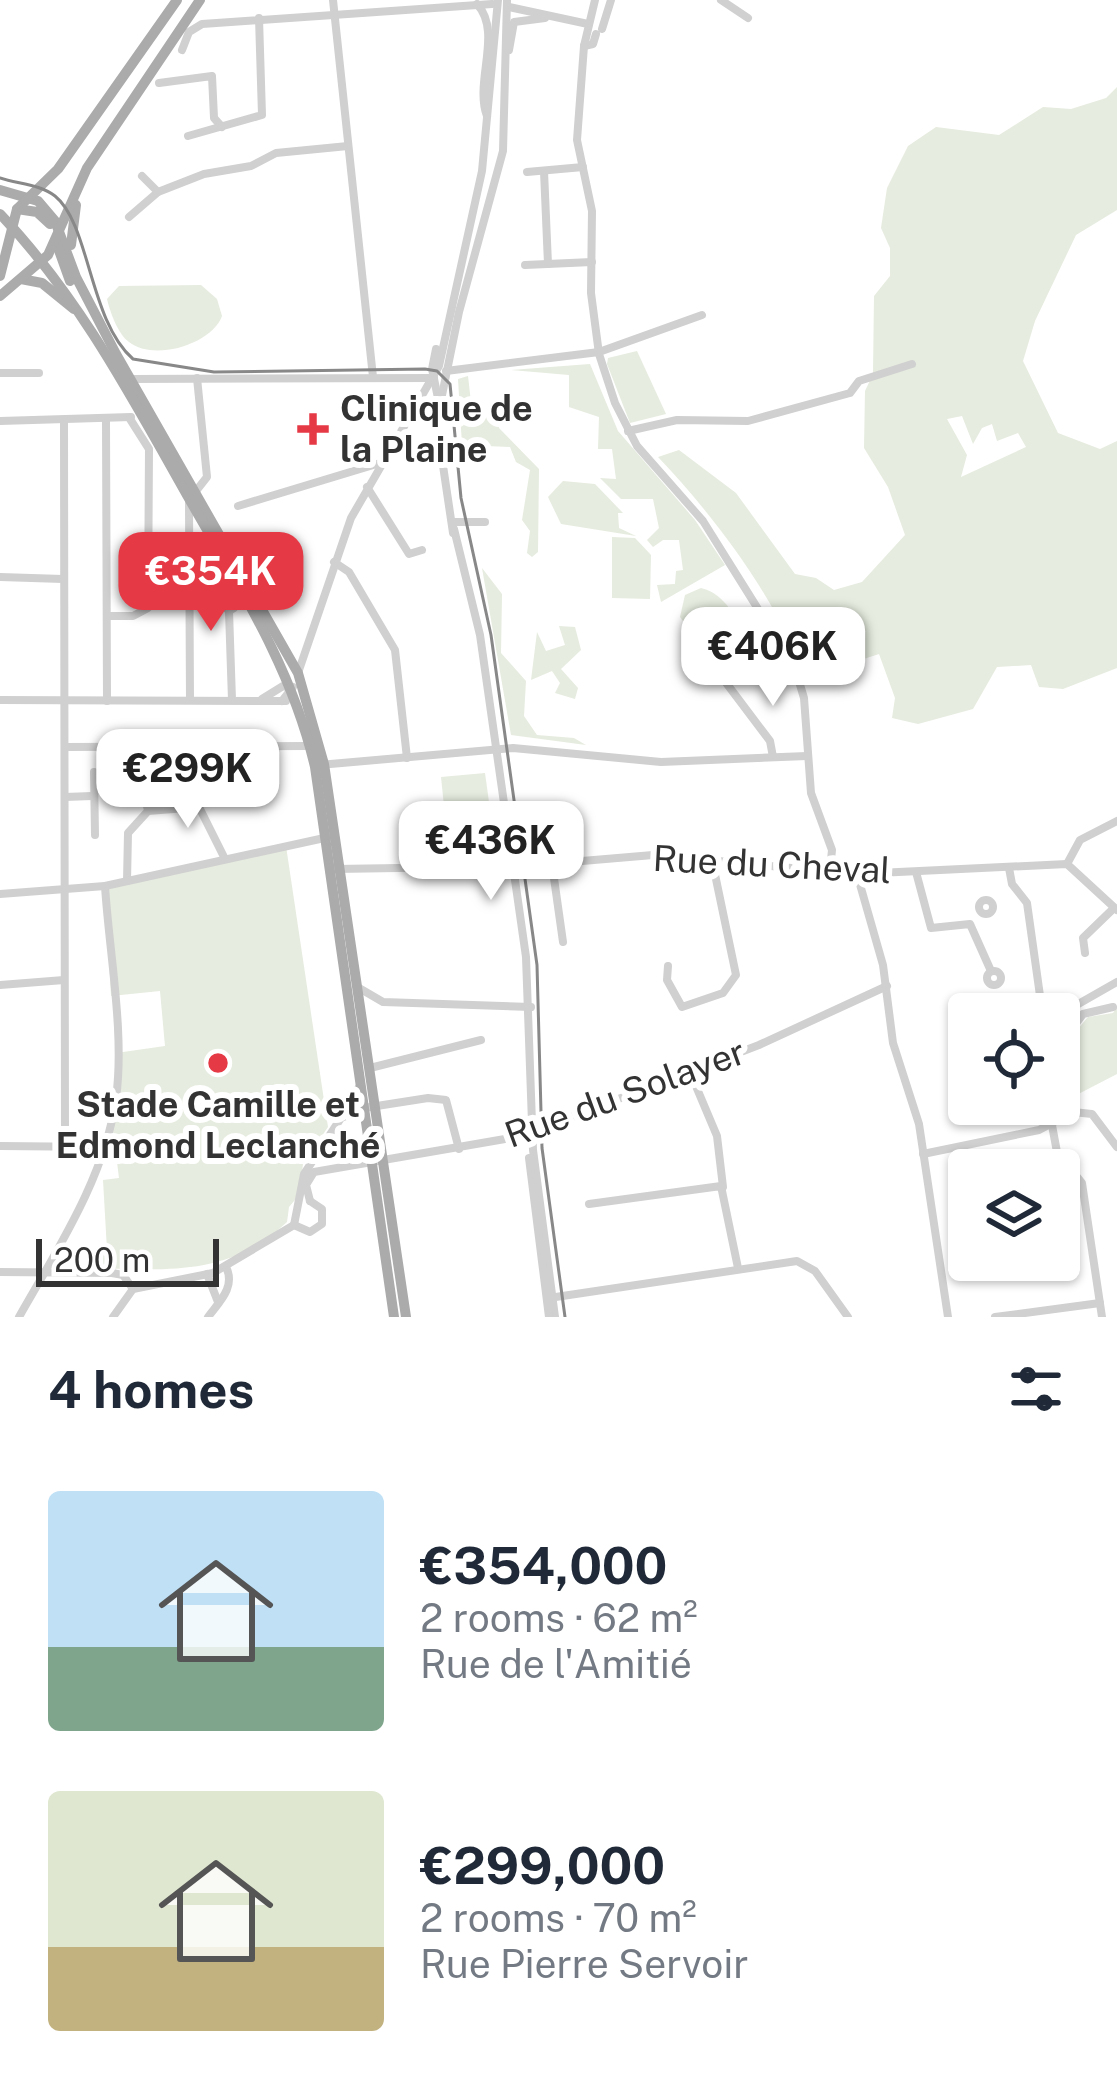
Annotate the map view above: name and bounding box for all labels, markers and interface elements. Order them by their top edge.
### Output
place label: Clinique de la Plaine [340,387,533,470]
marker: Clinique de la Plaine [297,413,329,445]
pin: €354K [127,532,295,634]
text: €354K [145,548,277,594]
pin: €406K [689,607,857,709]
text: €406K [708,623,838,669]
pin: €299K [104,729,272,831]
text: €299K [123,745,253,791]
pin: €436K [407,801,575,903]
text: €436K [426,817,556,863]
street label: Rue du Cheval [652,837,892,891]
map controls [948,993,1080,1281]
button: locate [948,993,1080,1125]
street label: Rue du Solayer [499,1030,751,1156]
marker: Stade Camille et Edmond Leclanché [205,1050,231,1076]
place label: Stade Camille et Edmond Leclanché [56,1083,380,1166]
button: layers [948,1149,1080,1281]
scale bar [36,1233,219,1286]
text: 200 m [54,1241,150,1279]
icon: filters [1003,1356,1069,1422]
text: 4 homes [48,1360,254,1419]
text: €354,000 [420,1536,667,1595]
icon: home [144,1539,288,1683]
text: 2 rooms · 62 m² [420,1595,698,1641]
text: Rue de l'Amitié [420,1641,692,1687]
text: €299,000 [420,1836,665,1895]
icon: home [144,1839,288,1983]
text: 2 rooms · 70 m² [420,1895,697,1941]
text: Rue Pierre Servoir [420,1941,749,1987]

